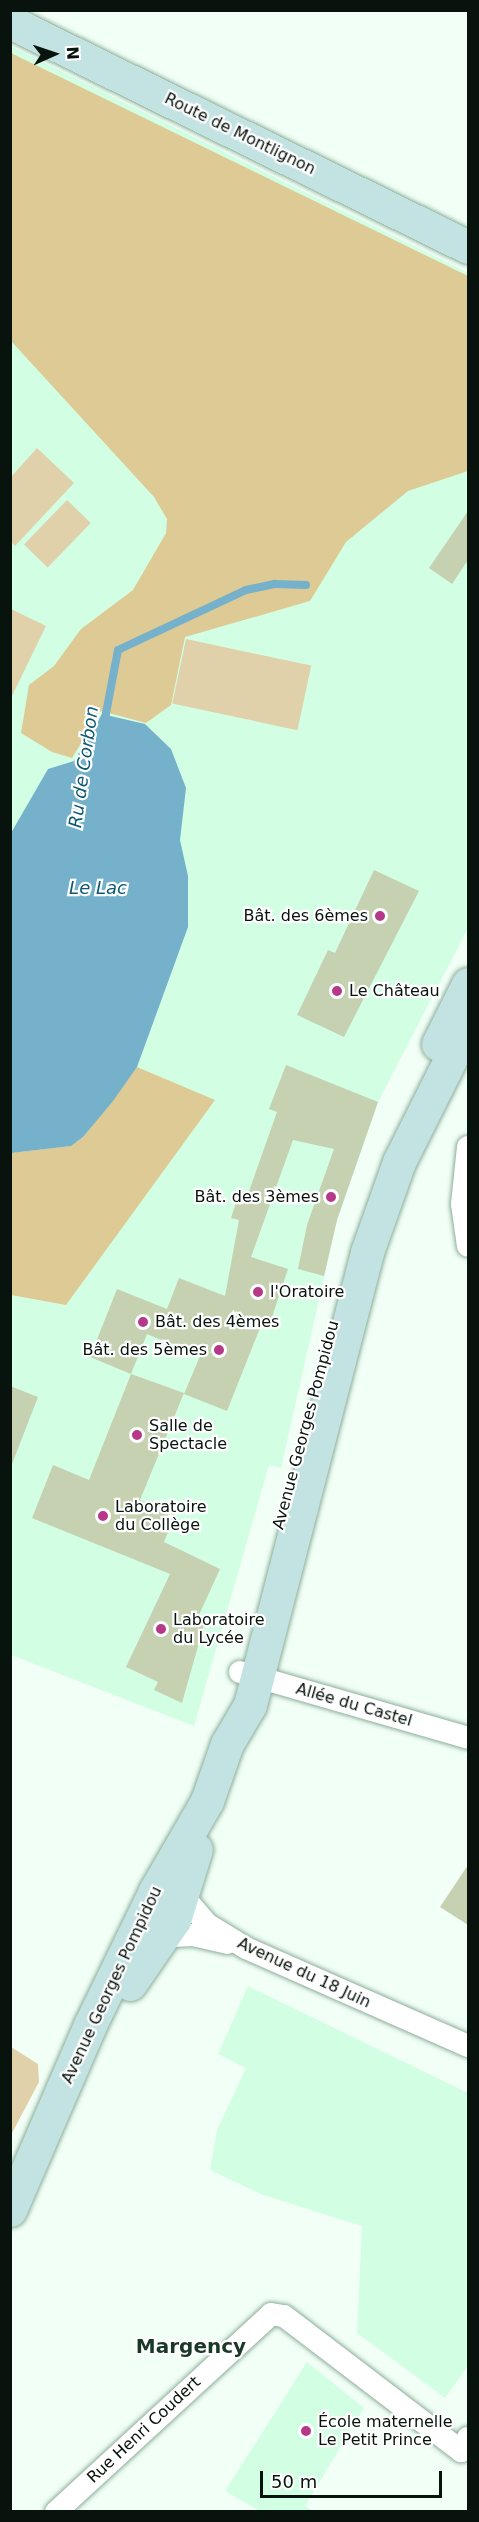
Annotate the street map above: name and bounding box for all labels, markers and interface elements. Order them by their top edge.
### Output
north arrow [24,24,84,84]
text: N [63,46,82,60]
street label: Route de Montlignon [161,89,319,179]
water label: Ru de Corbon [65,705,103,829]
water label: Le Lac [69,877,127,899]
place label: Bât. des 6èmes [244,906,368,926]
marker: Bât. des 6èmes [373,909,387,923]
place label: Le Château [349,981,440,1001]
marker: Le Château [330,984,344,998]
place label: Bât. des 3èmes [195,1187,319,1207]
marker: Bât. des 3èmes [324,1190,338,1204]
place label: l'Oratoire [270,1282,344,1302]
marker: l'Oratoire [251,1285,265,1299]
place label: Bât. des 4èmes [155,1312,279,1332]
marker: Bât. des 4èmes [136,1315,150,1329]
street label: Avenue Georges Pompidou [269,1318,343,1532]
place label: Bât. des 5èmes [83,1340,207,1360]
marker: Bât. des 5èmes [212,1343,226,1357]
place label: Salle de Spectacle [149,1416,227,1454]
marker: Salle de Spectacle [130,1428,144,1442]
place label: Laboratoire du Collège [115,1497,207,1535]
marker: Laboratoire du Collège [96,1509,110,1523]
place label: Laboratoire du Lycée [173,1610,265,1648]
marker: Laboratoire du Lycée [154,1622,168,1636]
street label: Allée du Castel [294,1679,414,1731]
street label: Avenue Georges Pompidou [58,1883,166,2087]
street label: Avenue du 18 Juin [234,1934,374,2012]
district label: Margency [136,2334,246,2358]
street label: Rue Henri Coudert [83,2373,205,2487]
place label: École maternelle Le Petit Prince [318,2412,453,2450]
marker: École maternelle Le Petit Prince [299,2424,313,2438]
scale bar [263,2459,444,2497]
text: 50 m [271,2471,317,2492]

